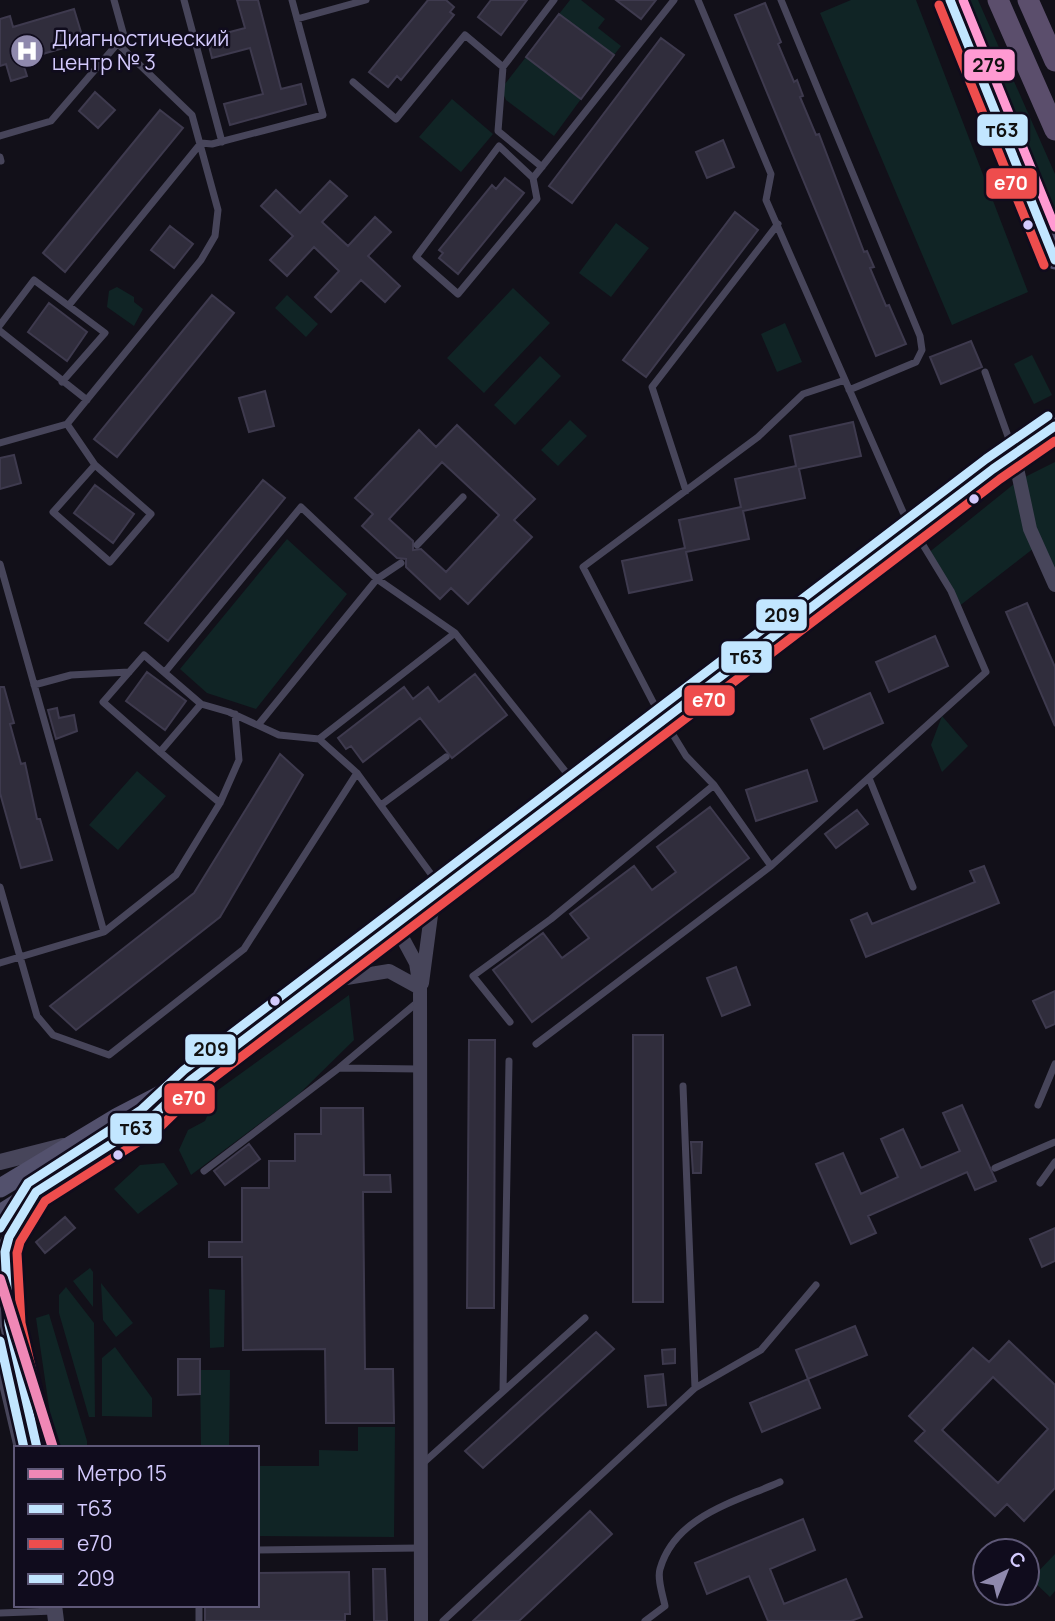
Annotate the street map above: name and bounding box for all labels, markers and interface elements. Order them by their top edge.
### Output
place label: Диагностический центр № 3 [52,24,229,76]
hospital icon: Диагностический центр № 3 [8,32,46,70]
line badge: 279 [963,48,1016,82]
text: 279 [972,52,1006,78]
line badge: т63 [976,113,1029,147]
text: т63 [986,117,1018,143]
line badge: е70 [985,167,1038,200]
text: е70 [994,170,1028,196]
unlabelled marker [1021,218,1035,232]
unlabelled marker [967,492,981,506]
line badge: 209 [755,598,808,632]
text: 209 [764,602,800,628]
line badge: т63 [720,640,773,674]
text: т63 [730,644,762,670]
line badge: е70 [683,684,736,717]
text: е70 [692,687,726,713]
unlabelled marker [268,994,282,1008]
line badge: 209 [184,1033,237,1066]
text: 209 [193,1036,229,1062]
line badge: е70 [163,1082,216,1115]
text: е70 [172,1085,206,1111]
line badge: т63 [109,1112,163,1145]
text: т63 [120,1115,152,1141]
unlabelled marker [111,1148,125,1162]
legend [14,1446,259,1607]
text: Метро 15 [77,1459,167,1487]
text: т63 [77,1494,112,1522]
text: е70 [77,1529,113,1557]
north arrow [971,1537,1041,1607]
text: С [1004,1545,1032,1574]
text: 209 [77,1564,115,1592]

